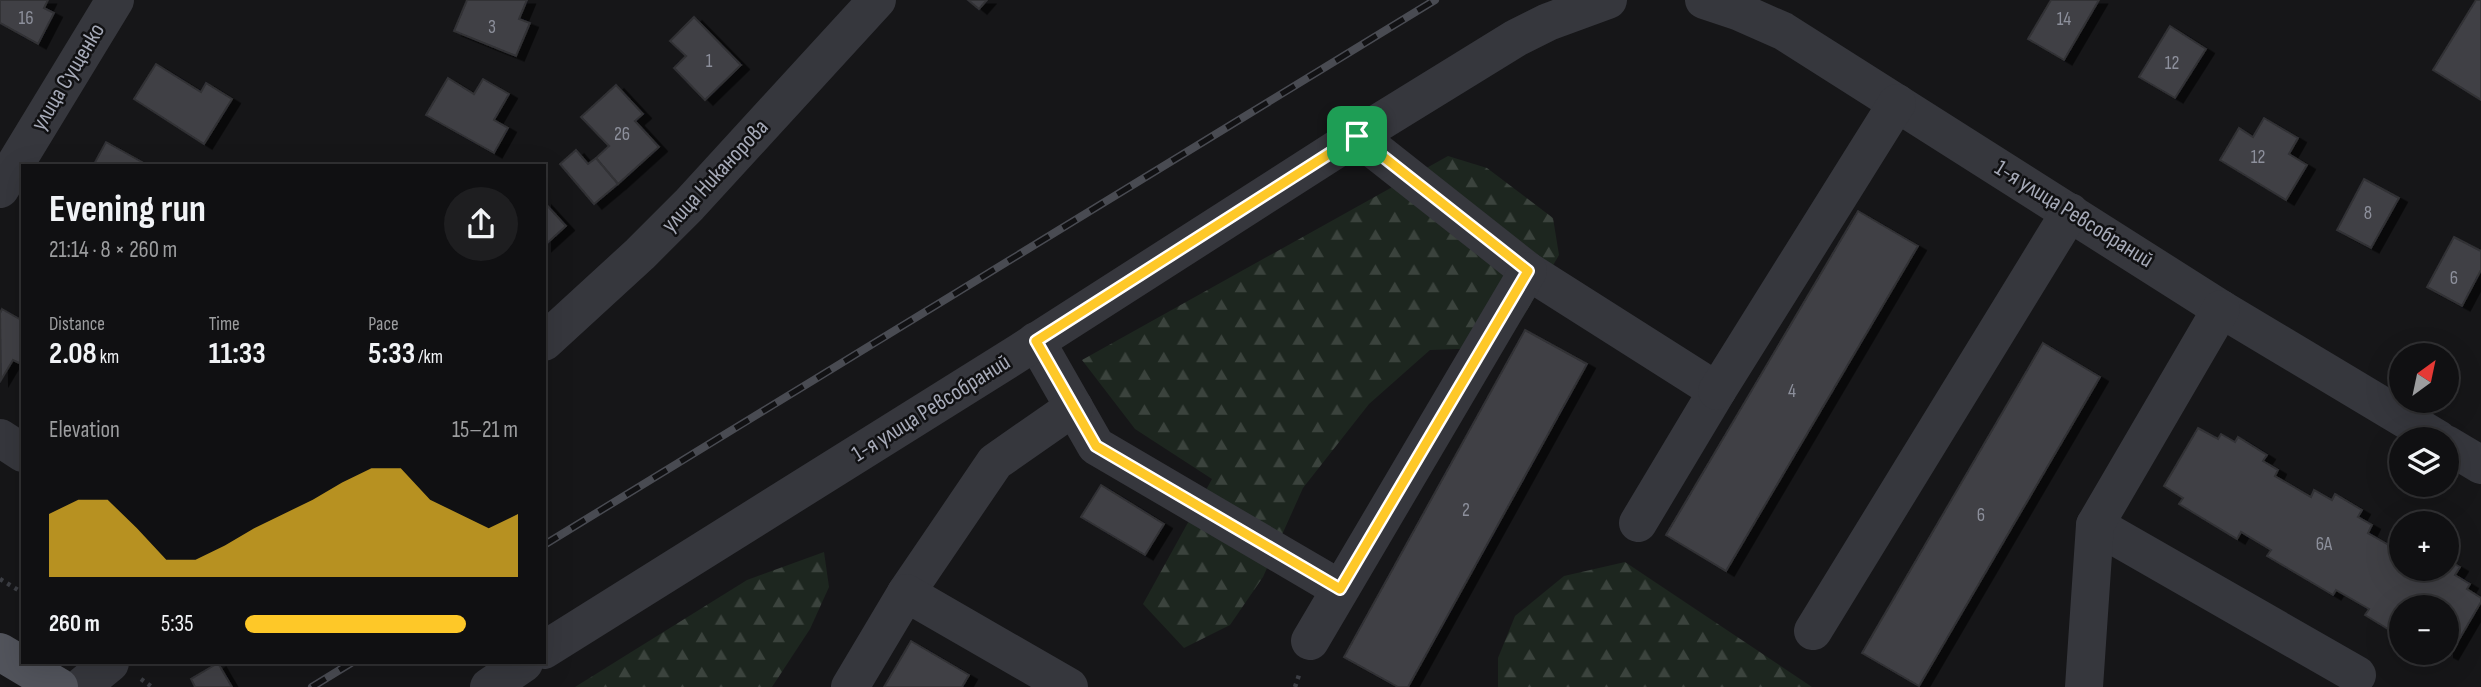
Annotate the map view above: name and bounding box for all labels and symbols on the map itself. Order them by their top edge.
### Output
house number: 16 [19,7,33,30]
house number: 14 [2057,8,2071,31]
house number: 3 [488,16,496,39]
street label: улица Сущенко [25,18,111,136]
house number: 1 [706,50,713,73]
house number: 12 [2165,52,2179,75]
pin [1327,106,1387,166]
street label: улица Никанорова [656,114,774,238]
house number: 26 [614,123,630,146]
house number: 12 [2251,146,2265,169]
street label: 1-я улица Ревсобраний [1990,154,2158,274]
house number: 8 [2364,202,2372,225]
house number: 6 [2450,267,2458,290]
north arrow [2389,343,2459,413]
street label: 1-я улица Ревсобраний [847,348,1015,468]
house number: 4 [1788,380,1796,403]
house number: 2 [1462,499,1470,522]
house number: 6 [1977,504,1985,527]
house number: 6А [2316,533,2333,556]

